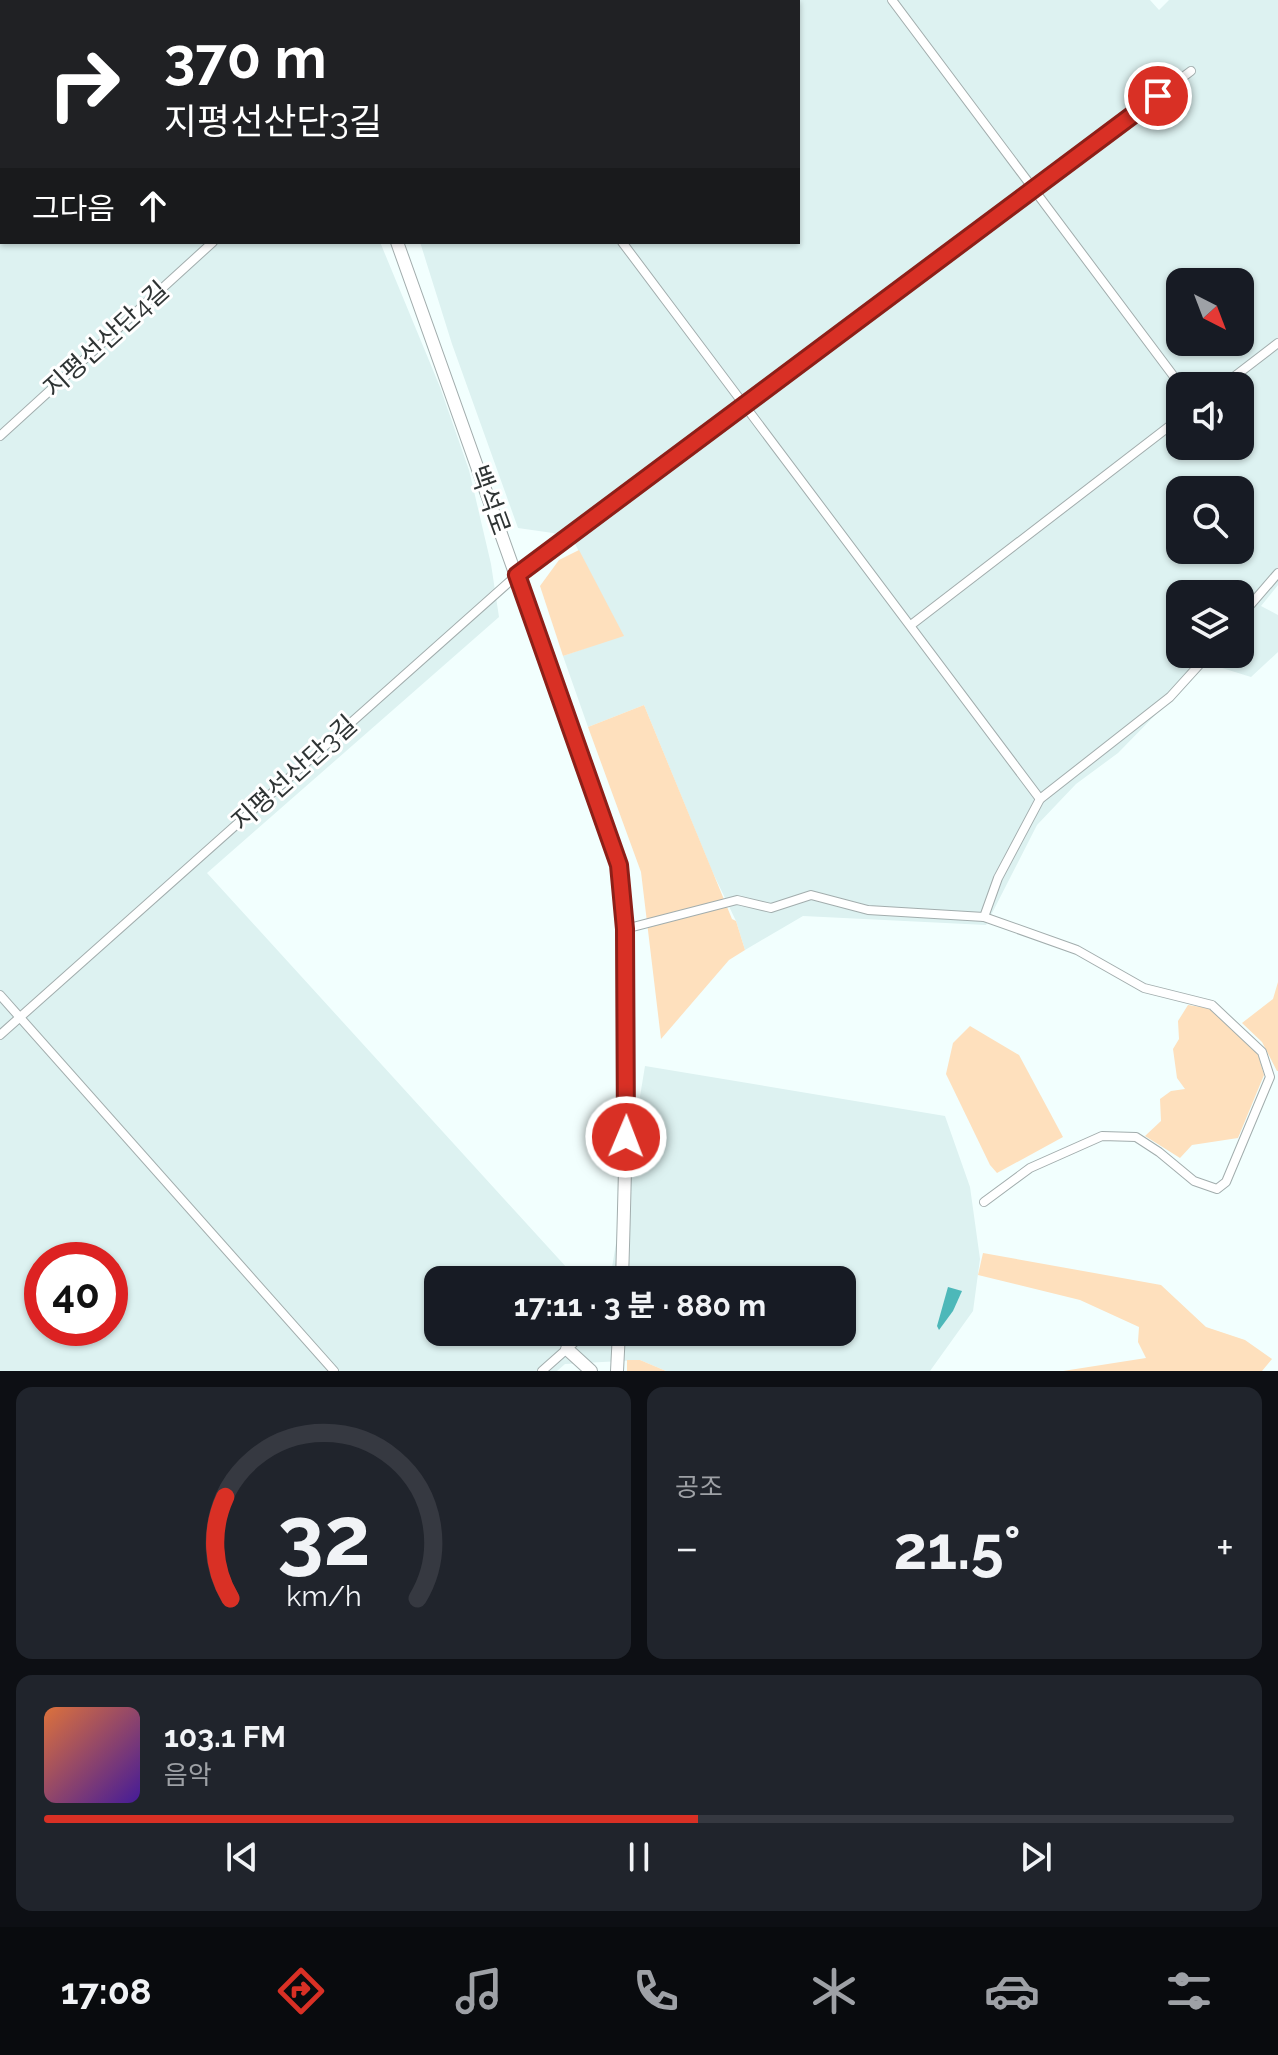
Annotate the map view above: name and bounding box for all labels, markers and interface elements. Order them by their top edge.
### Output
text: 370 m [164,25,327,91]
icon: right [32,32,136,136]
pin [1124,62,1192,130]
icon: arrive [1136,74,1180,118]
text: 지평선산단3길 [164,100,382,142]
icon: ahead [131,184,175,228]
text: 그다음 [32,191,115,226]
north arrow [1166,268,1254,356]
map controls [1166,268,1254,668]
street label: 지평선산단4길 [37,275,175,403]
button: sound [1166,372,1254,460]
street label: 백석로 [464,461,516,539]
button: search [1166,476,1254,564]
button: layers [1166,580,1254,668]
street label: 지평선산단3길 [225,709,363,837]
position arrow [584,1095,668,1179]
speed limit sign: 40 [24,1242,128,1346]
text: 17:11 · 3 분 · 880 m [514,1288,766,1323]
text: 공조 [675,1472,723,1502]
text: 32 [277,1487,370,1584]
text: 21.5° [894,1513,1021,1583]
text: − [675,1522,699,1573]
text: + [1216,1522,1234,1573]
text: km/h [286,1579,361,1613]
text: 103.1 FM [164,1719,286,1754]
text: 음악 [164,1760,212,1790]
icon: previous [220,1835,264,1879]
icon: pause [617,1835,661,1879]
icon: next [1014,1835,1058,1879]
icon: directions [273,1963,329,2019]
icon: music [451,1963,507,2019]
icon: phone [628,1963,684,2019]
icon: climate [806,1963,862,2019]
icon: car [984,1963,1040,2019]
icon: filters [1161,1963,1217,2019]
text: 17:08 [61,1970,152,2012]

